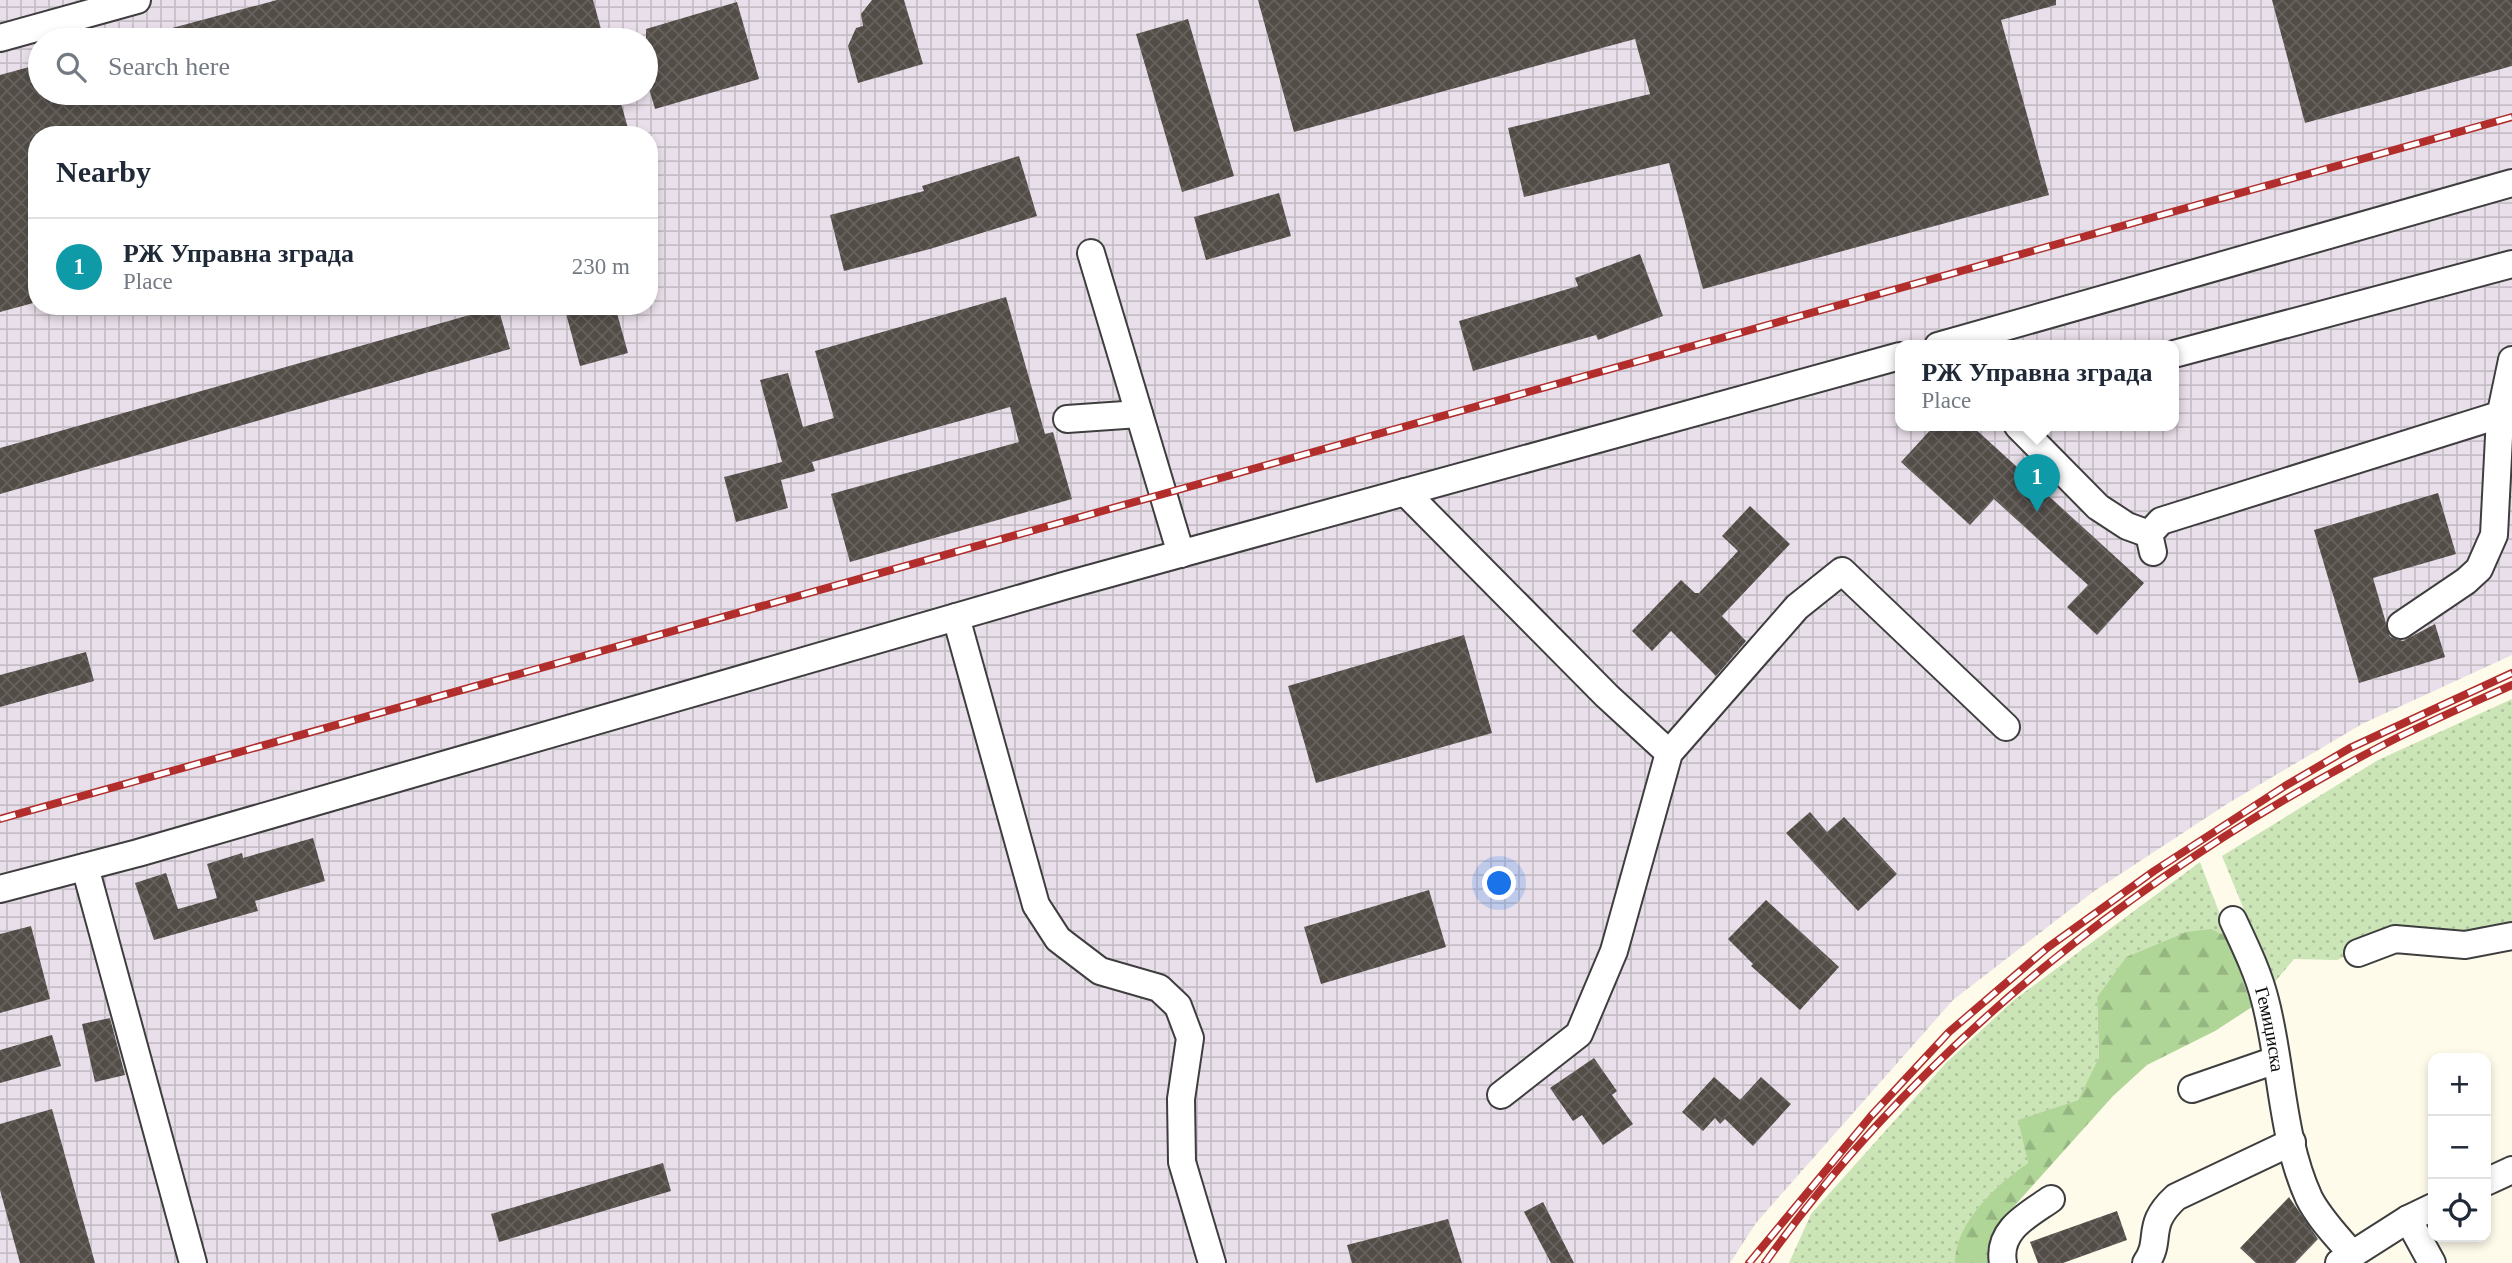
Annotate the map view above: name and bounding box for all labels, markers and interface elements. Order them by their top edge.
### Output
search box [28,28,658,105]
icon: search [52,48,90,86]
text: Search here [108,52,230,81]
text: Nearby [56,155,151,188]
text: РЖ Управна зграда [123,239,354,268]
text: 1 [73,254,85,279]
text: 230 m [572,254,630,279]
text: Place [123,269,173,294]
popup [1895,340,2179,431]
text: РЖ Управна зграда [1922,358,2152,387]
text: Place [1922,388,1971,413]
pin: 1 [2014,454,2060,512]
your location [1482,866,1516,900]
street label: Гемиџиска [2251,984,2289,1074]
map controls [2428,1053,2491,1242]
button: + [2428,1053,2491,1116]
button: − [2428,1116,2491,1179]
button: locate [2428,1179,2491,1242]

